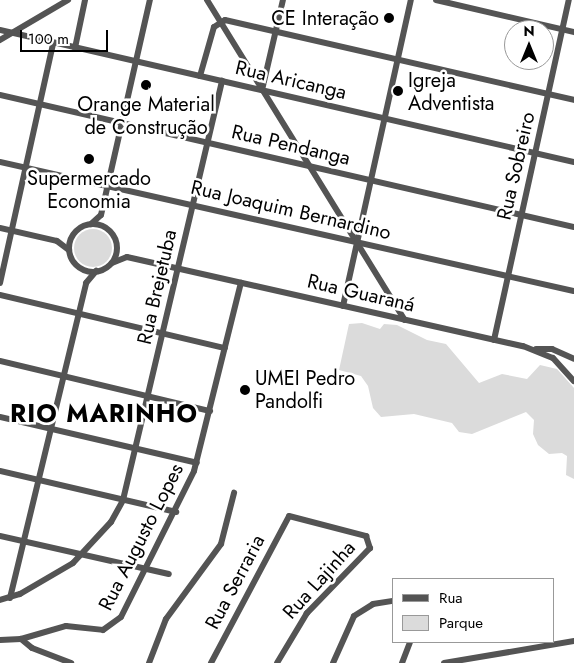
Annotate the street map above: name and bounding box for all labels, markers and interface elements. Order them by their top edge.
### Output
place label: CE Interação [271,6,379,30]
marker: CE Interação [383,12,395,24]
scale bar [22,20,110,52]
north arrow [504,20,554,70]
text: N [523,21,535,41]
text: 100 m [28,28,69,50]
street label: Rua Aricanga [233,56,349,104]
place label: Igreja Adventista [408,68,494,115]
marker: Orange Material de Construção [140,79,152,91]
marker: Igreja Adventista [392,85,404,97]
place label: Orange Material de Construção [77,93,215,140]
street label: Rua Sobreiro [492,110,540,222]
street label: Rua Pendanga [229,120,353,170]
marker: Supermercado Economia [83,153,95,165]
place label: Supermercado Economia [27,167,151,214]
street label: Rua Joaquim Bernardino [189,175,393,245]
street label: Rua Brejetuba [132,227,182,347]
street label: Rua Guaraná [305,269,417,317]
place label: UMEI Pedro Pandolfi [255,366,355,413]
marker: UMEI Pedro Pandolfi [239,384,251,396]
district label: RIO MARINHO [9,398,199,428]
street label: Rua Augusto Lopes [94,459,188,615]
street label: Rua Serraria [200,531,270,633]
street label: Rua Lajinha [278,536,360,624]
legend [392,578,554,643]
text: Rua [439,587,463,609]
text: Parque [439,612,483,634]

